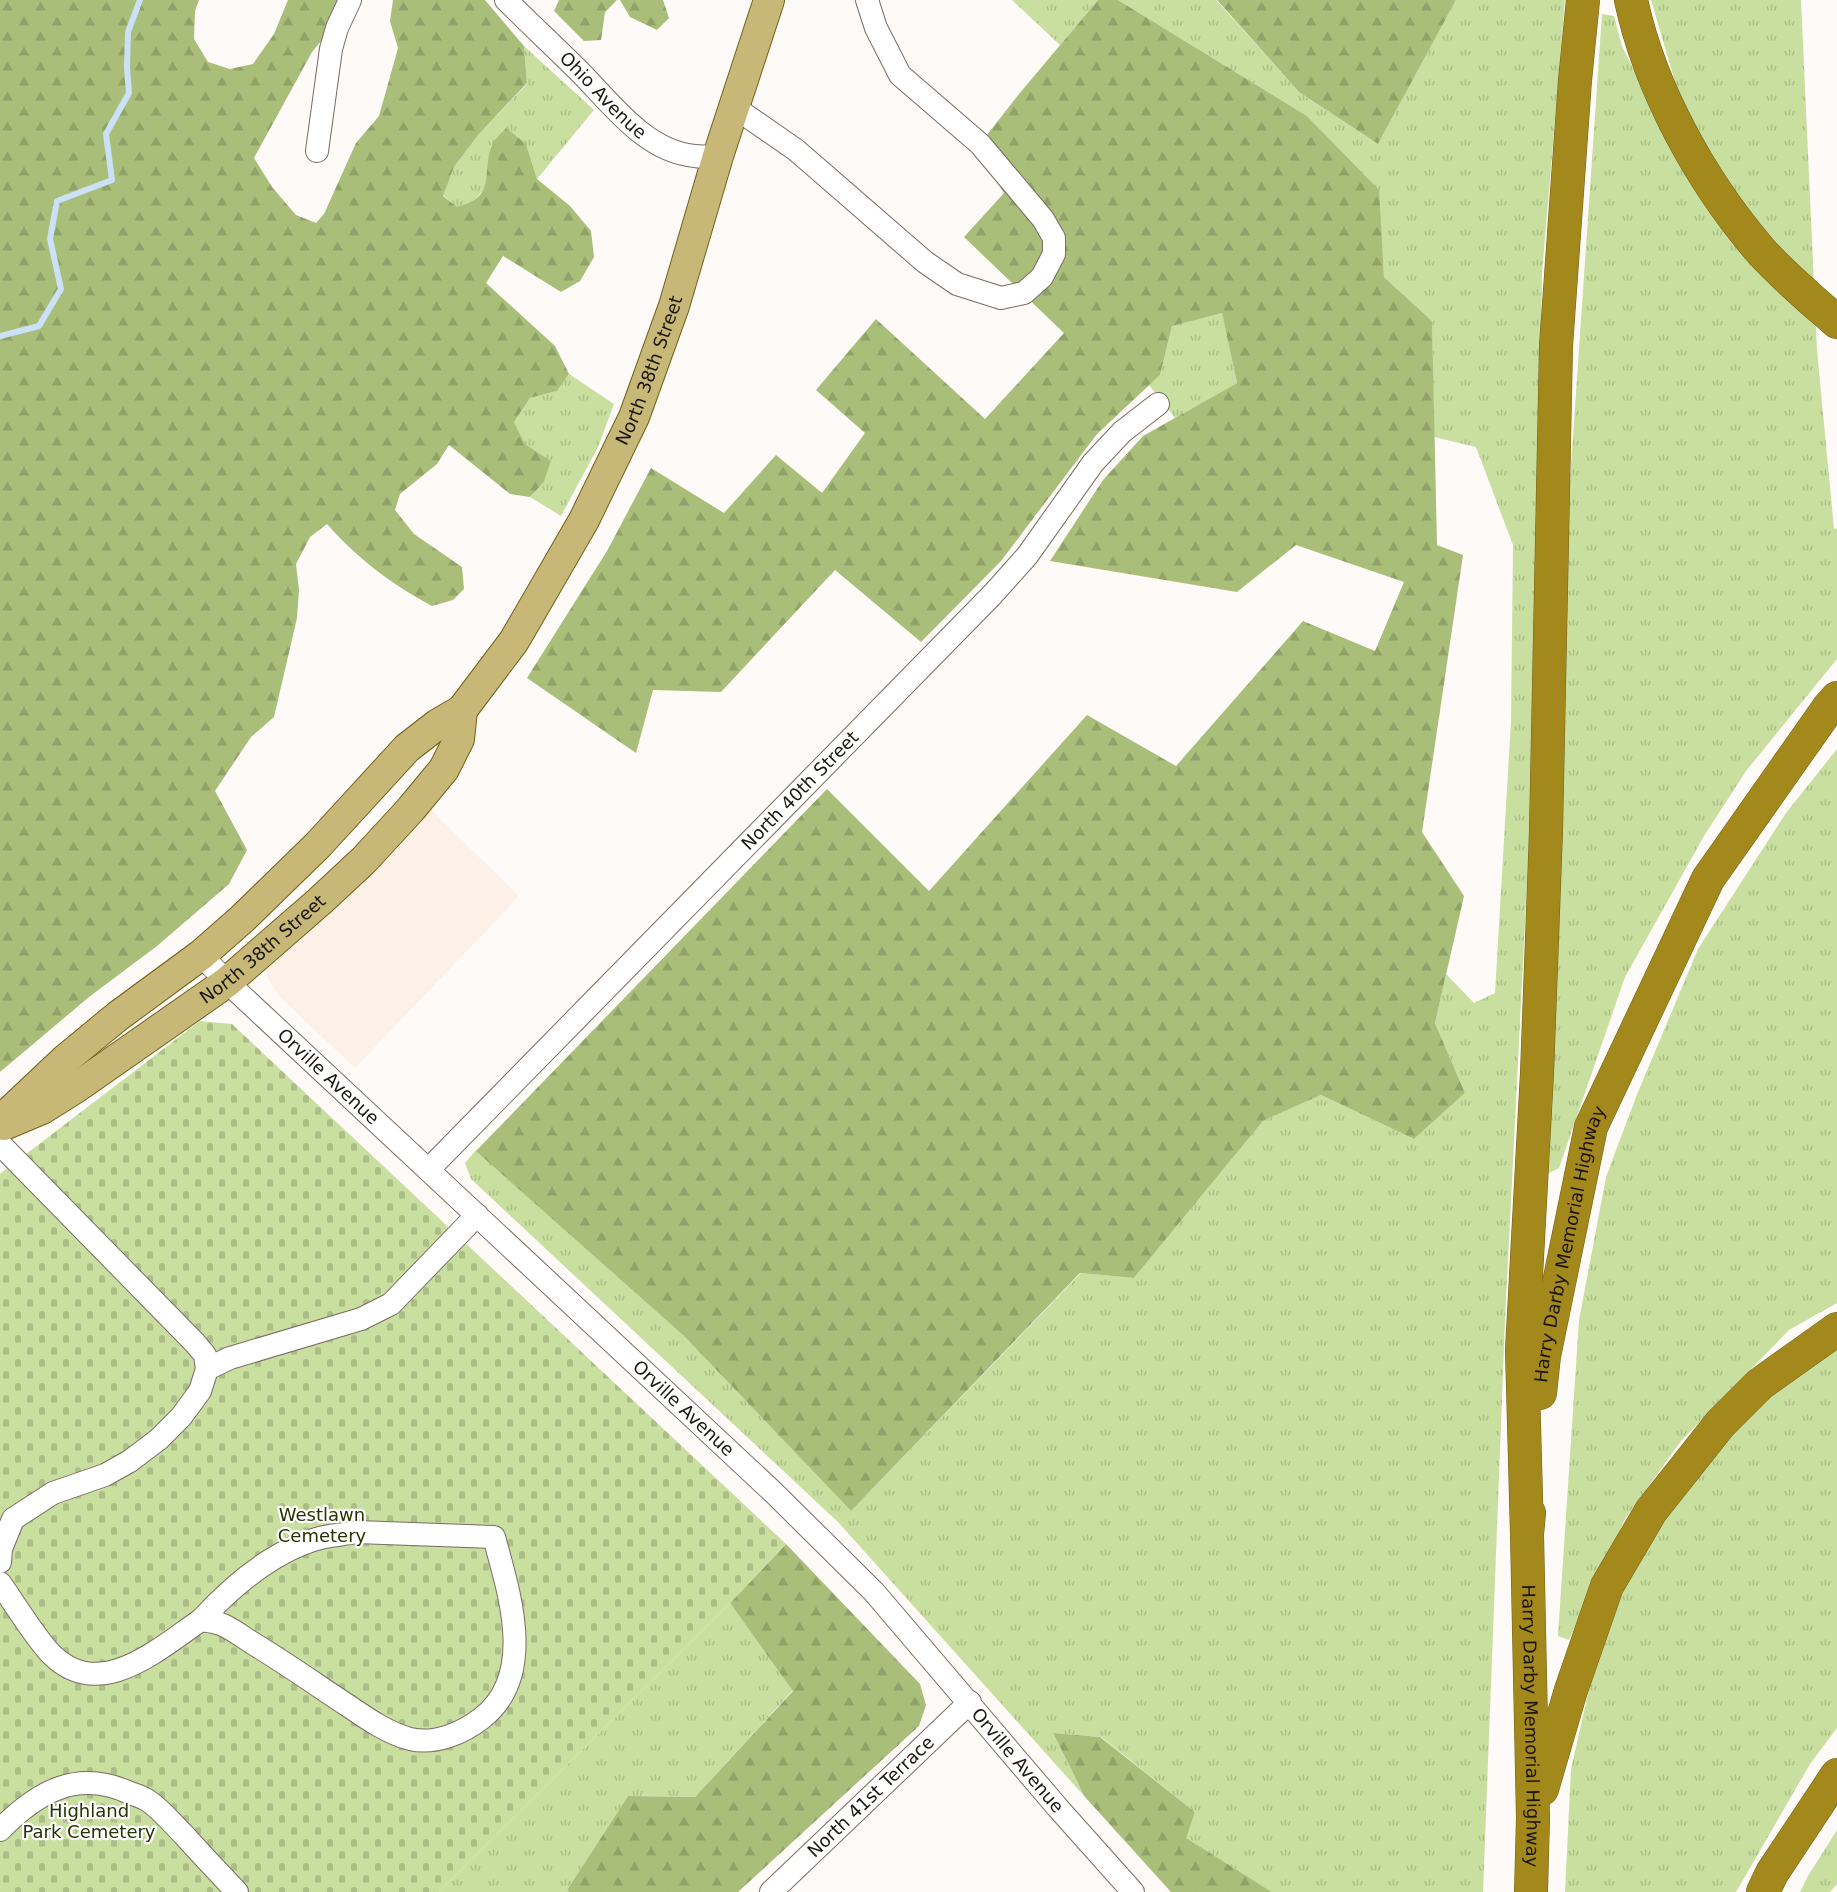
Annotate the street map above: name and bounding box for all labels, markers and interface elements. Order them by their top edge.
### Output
street label: Ohio Avenue [556,47,651,143]
street label: North 38th Street [611,293,686,448]
street label: North 40th Street [737,727,863,854]
street label: North 38th Street [196,890,330,1008]
street label: Orville Avenue [274,1024,384,1129]
street label: Harry Darby Memorial Highway [1530,1102,1610,1384]
street label: Orville Avenue [629,1356,739,1460]
park label: Westlawn Cemetery [278,1504,367,1546]
street label: Harry Darby Memorial Highway [1518,1584,1544,1868]
street label: Orville Avenue [967,1703,1068,1817]
street label: North 41st Terrace [803,1731,938,1862]
park label: Highland Park Cemetery [22,1800,156,1842]

